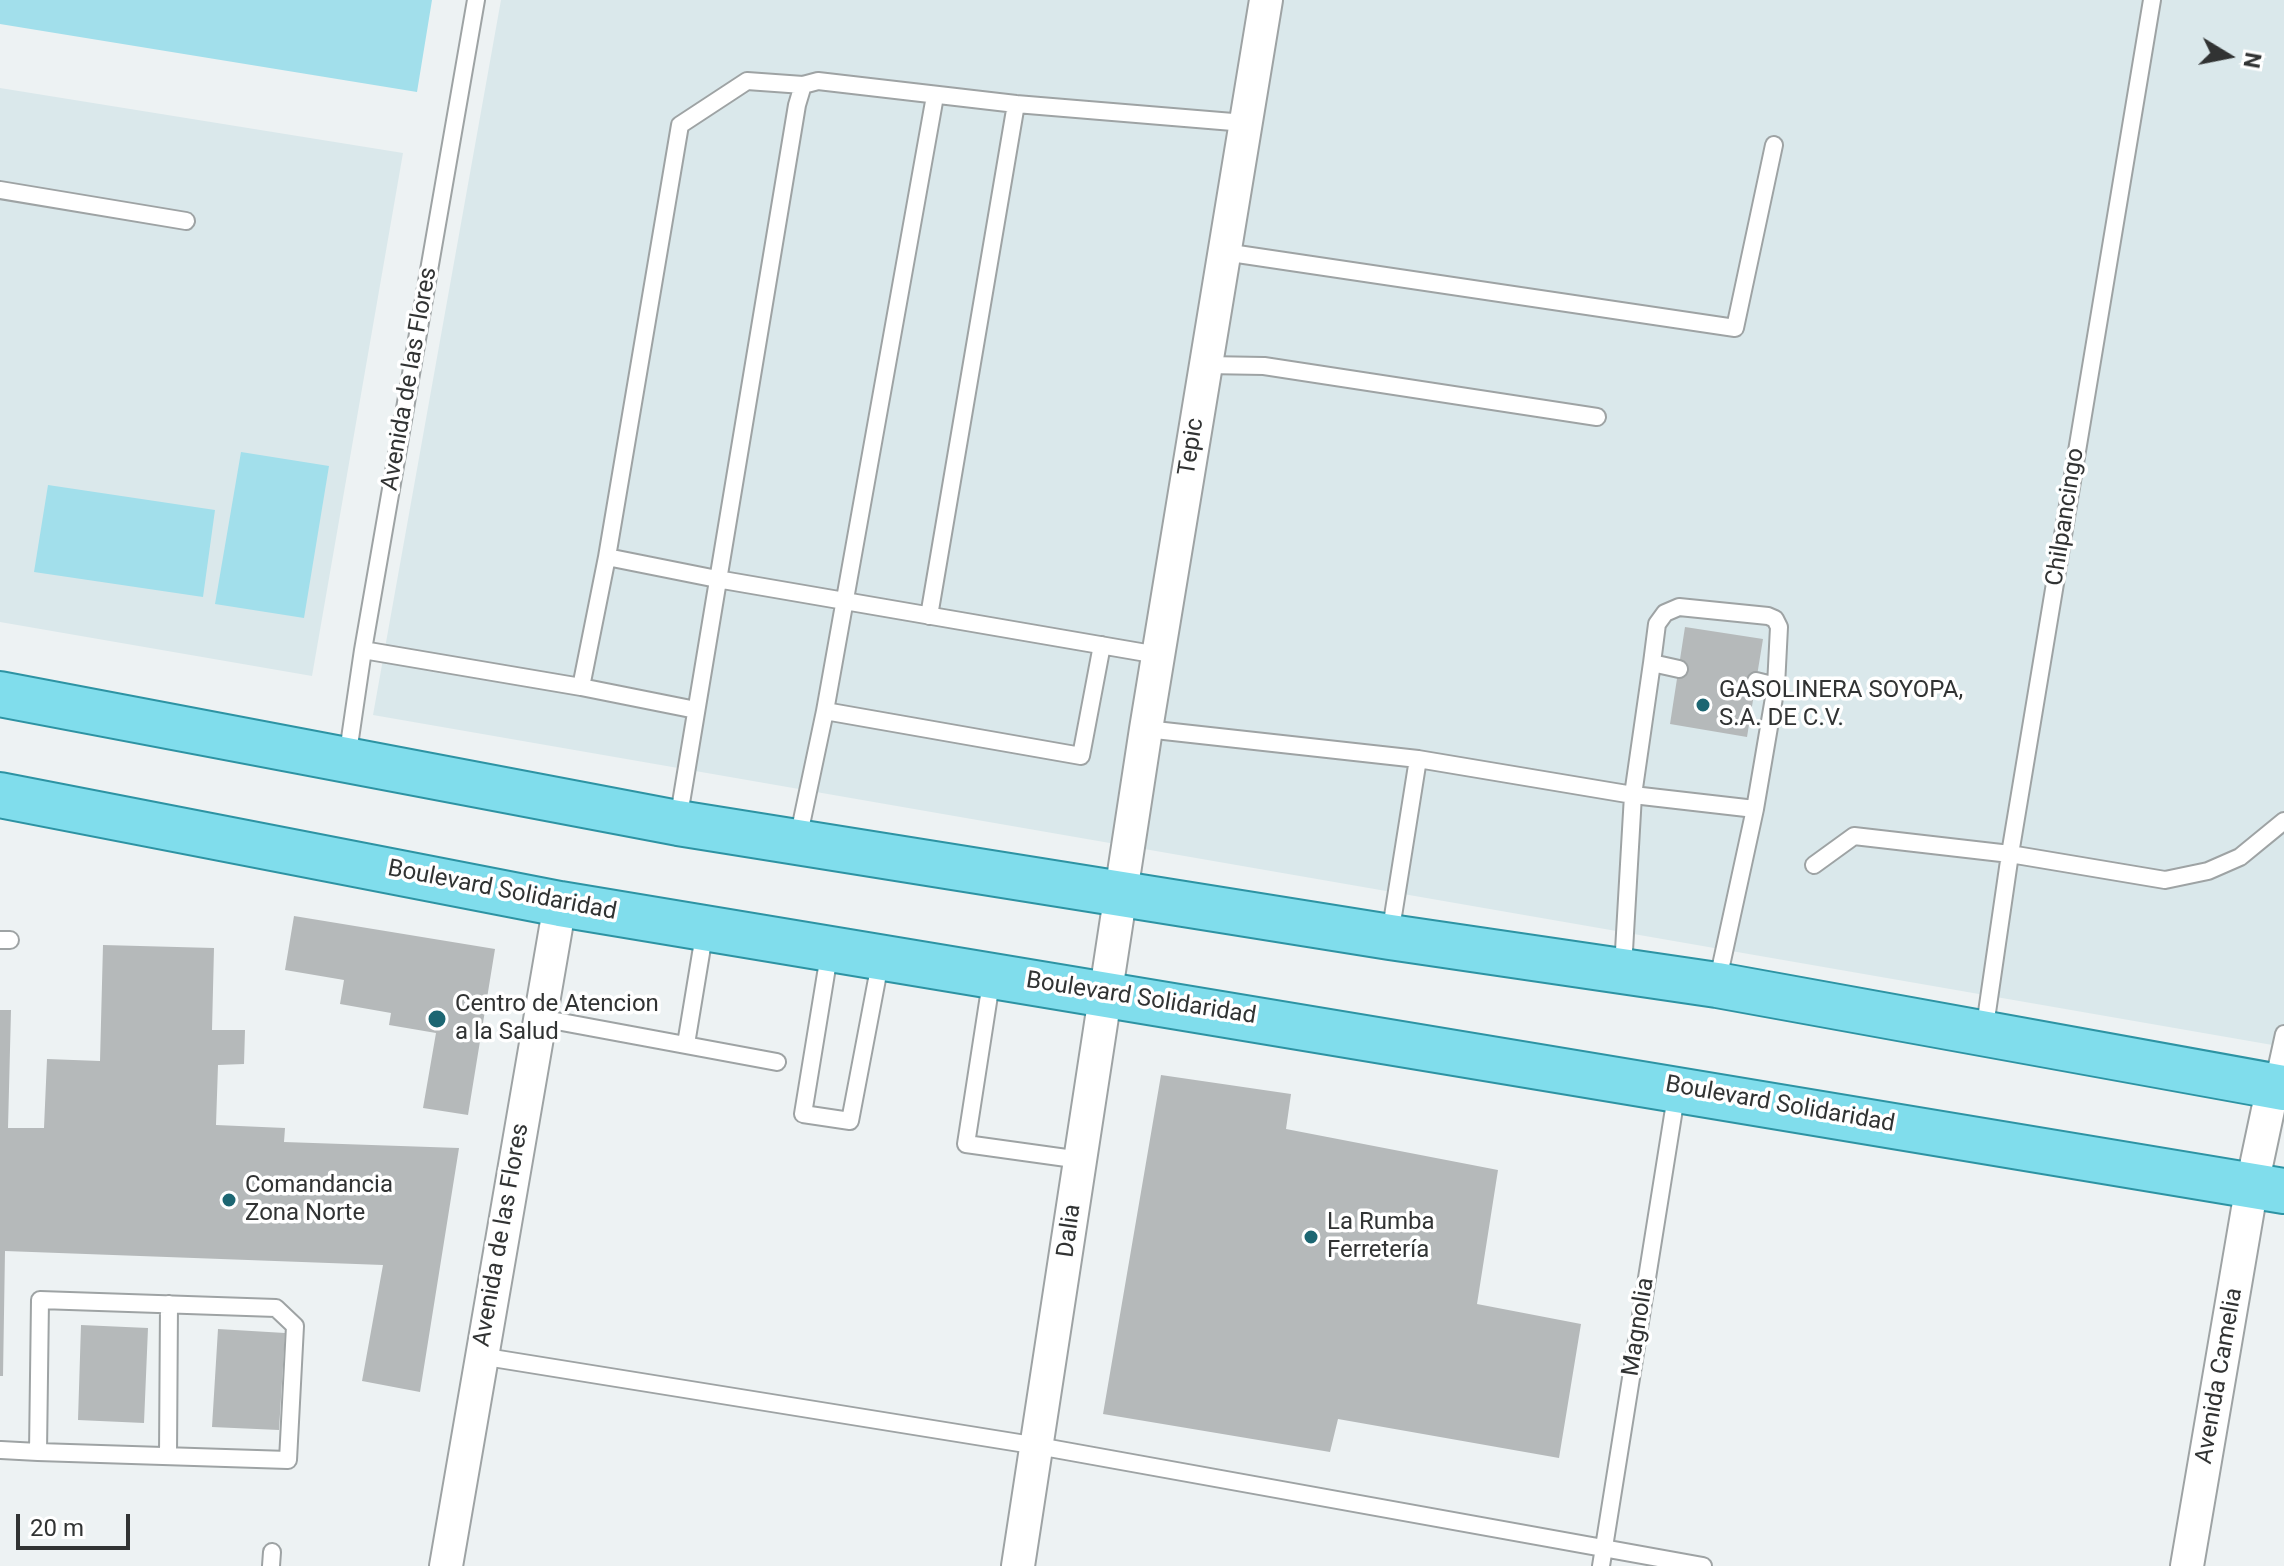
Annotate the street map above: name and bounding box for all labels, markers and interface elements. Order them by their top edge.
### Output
north arrow [2188,16,2268,96]
text: N [2238,50,2266,70]
street label: Avenida de las Flores [376,265,444,493]
street label: Tepic [1173,416,1211,478]
street label: Chilpancingo [2041,446,2091,588]
place label: GASOLINERA SOYOPA, S.A. DE C.V. [1719,677,1963,733]
marker: GASOLINERA SOYOPA, S.A. DE C.V. [1694,696,1712,714]
street label: Boulevard Solidaridad [385,855,619,927]
street label: Boulevard Solidaridad [1024,967,1258,1031]
place label: Centro de Atencion a la Salud [455,991,659,1047]
marker: Centro de Atencion a la Salud [426,1008,448,1030]
street label: Boulevard Solidaridad [1663,1071,1897,1139]
street label: Avenida de las Flores [468,1121,536,1349]
place label: Comandancia Zona Norte [245,1172,393,1228]
marker: Comandancia Zona Norte [220,1191,238,1209]
street label: Dalia [1052,1202,1088,1260]
place label: La Rumba Ferretería [1327,1209,1435,1265]
marker: La Rumba Ferretería [1302,1228,1320,1246]
street label: Magnolia [1617,1276,1661,1378]
street label: Avenida Camelia [2190,1286,2250,1466]
scale bar [20,1498,134,1548]
text: 20 m [30,1514,84,1542]

